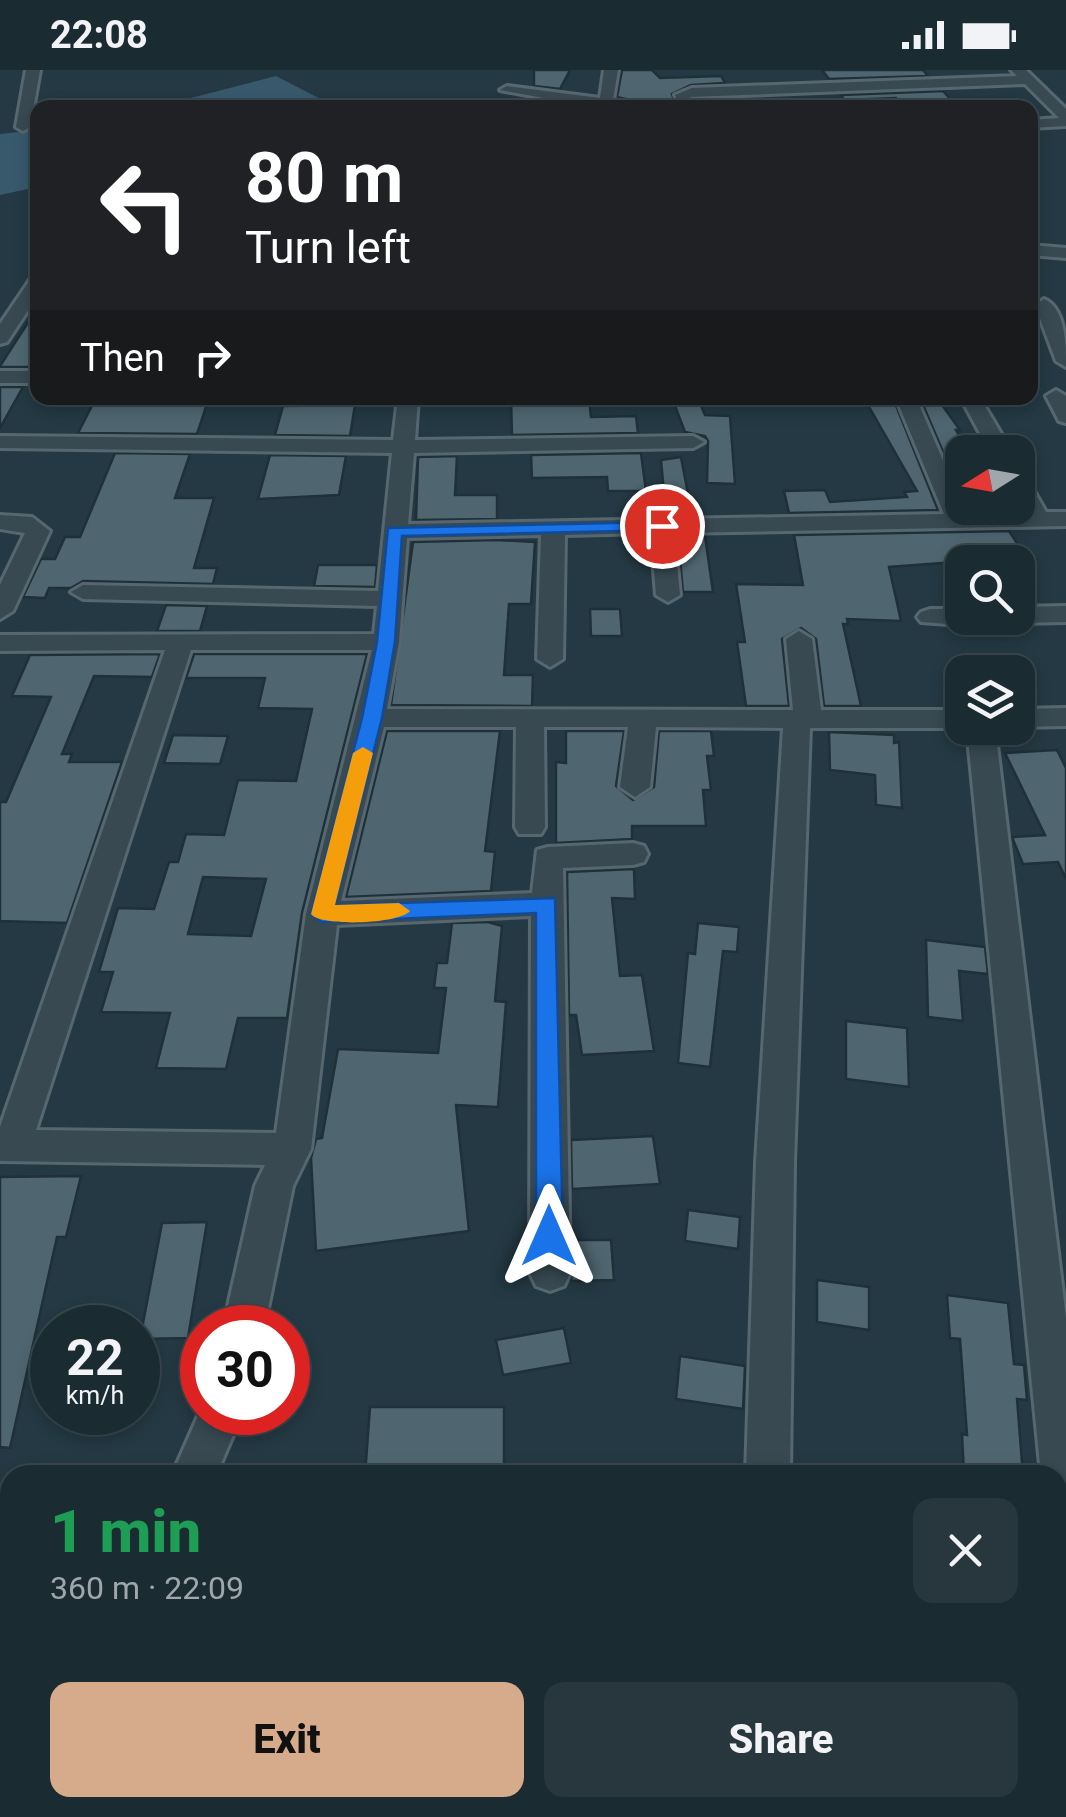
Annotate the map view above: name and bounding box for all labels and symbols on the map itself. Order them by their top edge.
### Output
north arrow [945,435,1035,525]
pin [620,484,705,569]
position arrow [497,1184,601,1288]
speed limit sign: 30 [180,1305,310,1435]

